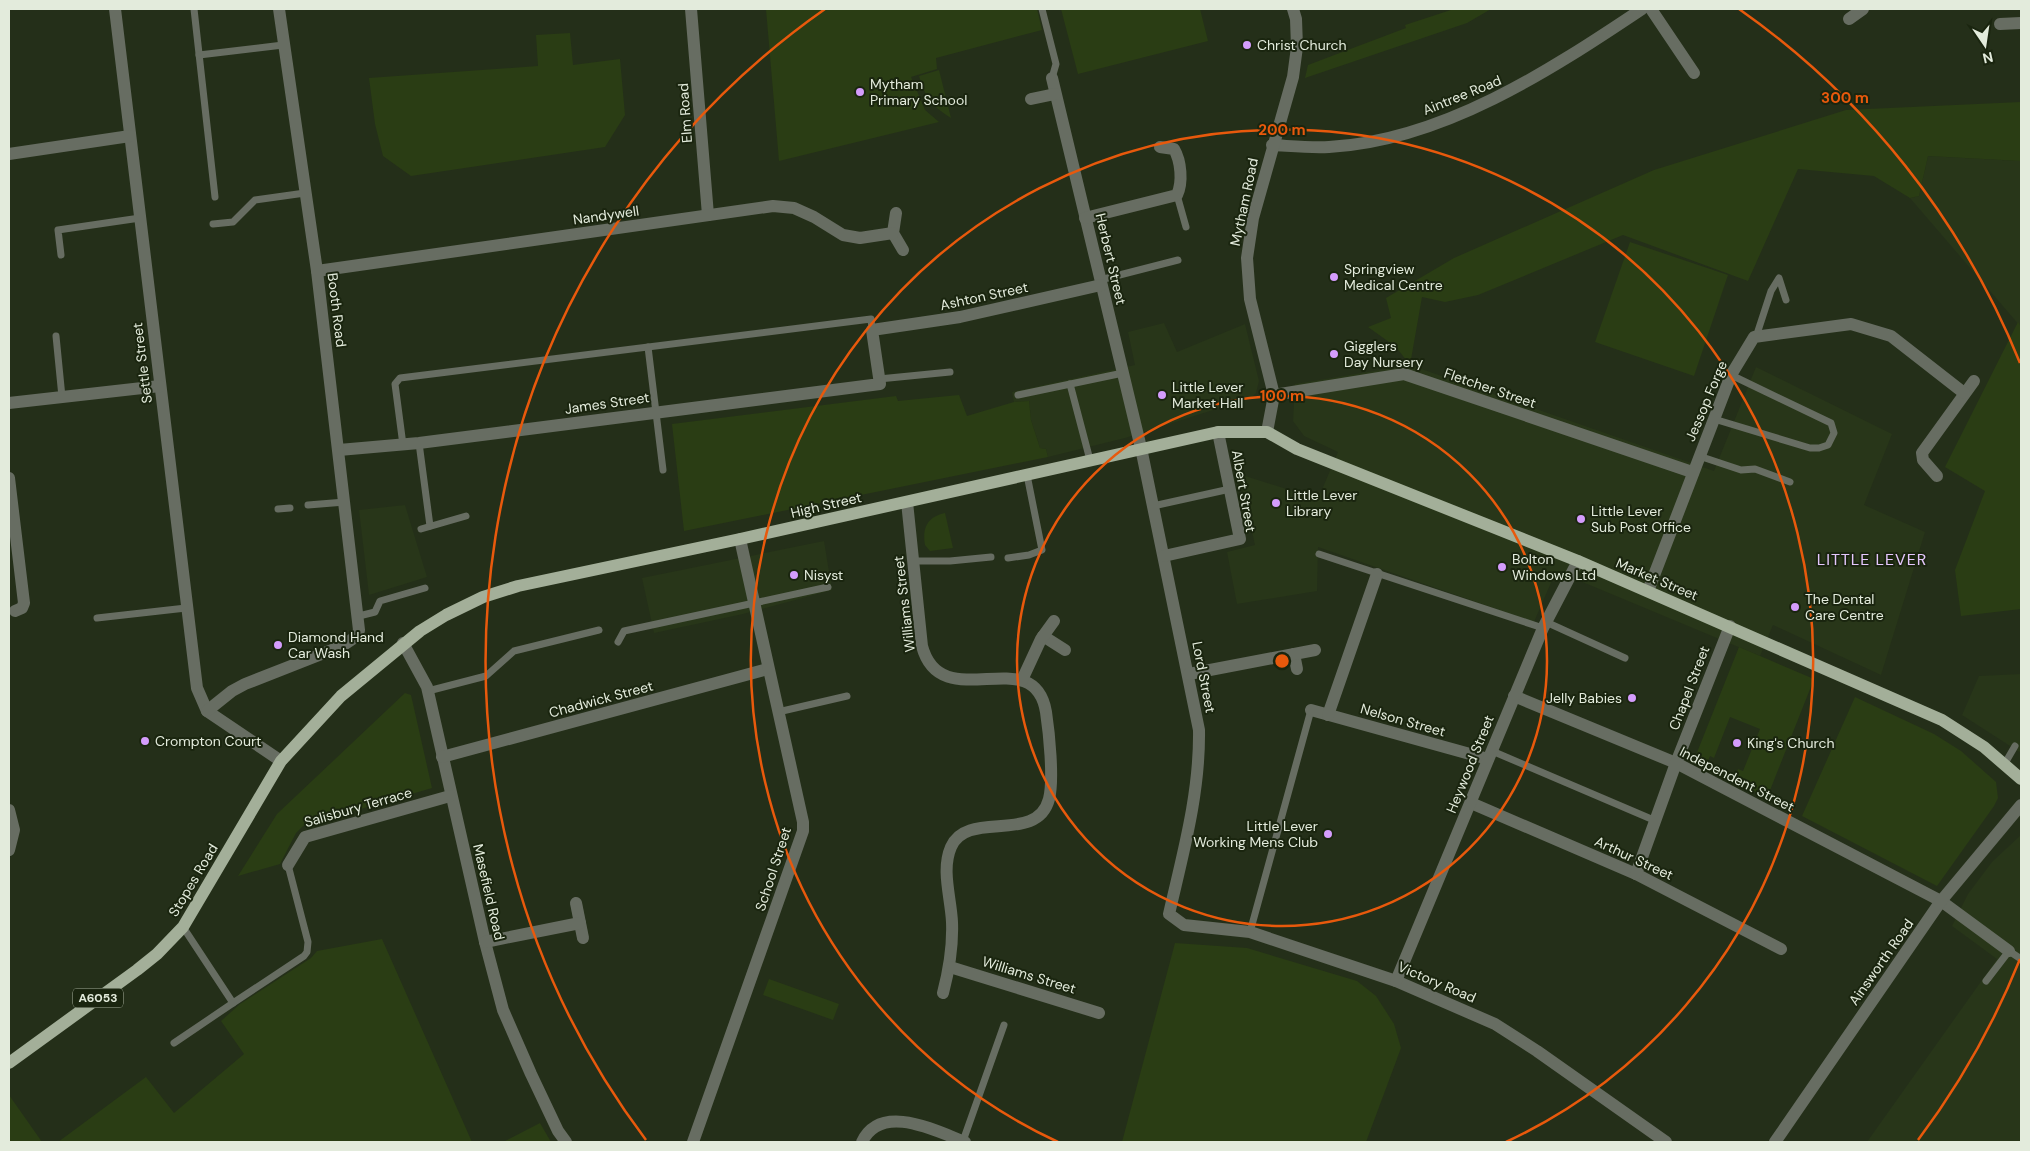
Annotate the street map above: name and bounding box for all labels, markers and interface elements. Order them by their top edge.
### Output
north arrow [1960,20,2010,70]
place label: Christ Church [1257,36,1347,54]
marker: Christ Church [1241,39,1253,51]
text: N [1981,48,1995,68]
street label: Aintree Road [1420,71,1504,119]
place label: Mytham Primary School [870,75,967,109]
street label: Elm Road [674,83,696,143]
marker: Mytham Primary School [854,86,866,98]
text: 300 m [1821,88,1869,108]
text: 200 m [1258,120,1306,140]
street label: Mytham Road [1226,156,1262,248]
street label: Nandywell [572,201,640,229]
street label: Herbert Street [1092,211,1130,307]
place label: Springview Medical Centre [1344,260,1443,294]
marker: Springview Medical Centre [1328,271,1340,283]
street label: Booth Road [324,272,350,348]
street label: Ashton Street [938,278,1030,314]
street label: Settle Street [128,322,156,404]
place label: Gigglers Day Nursery [1344,337,1424,371]
marker: Gigglers Day Nursery [1328,348,1340,360]
street label: Jessop Forge [1681,358,1731,444]
street label: Fletcher Street [1442,364,1538,412]
place label: Little Lever Market Hall [1172,378,1243,412]
text: 100 m [1260,386,1304,406]
street label: James Street [563,388,651,418]
marker: Little Lever Market Hall [1156,389,1168,401]
street label: Albert Street [1228,448,1260,534]
place label: Little Lever Library [1286,486,1357,520]
street label: High Street [789,488,863,522]
marker: Little Lever Library [1270,497,1282,509]
place label: Little Lever Sub Post Office [1591,502,1691,536]
marker: Little Lever Sub Post Office [1575,513,1587,525]
district label: LITTLE LEVER [1817,549,1927,570]
place label: Bolton Windows Ltd [1512,550,1596,584]
street label: Market Street [1613,554,1701,604]
street label: Williams Street [889,555,919,653]
marker: Bolton Windows Ltd [1496,561,1508,573]
place label: Nisyst [804,566,843,584]
marker: Nisyst [788,569,800,581]
place label: The Dental Care Centre [1805,590,1884,624]
marker: The Dental Care Centre [1789,601,1801,613]
place label: Diamond Hand Car Wash [288,628,384,662]
marker: Diamond Hand Car Wash [272,639,284,651]
street label: Lord Street [1188,640,1220,714]
street label: Chapel Street [1665,643,1713,733]
centre of rings [1273,652,1291,670]
street label: Chadwick Street [547,676,655,722]
place label: Jelly Babies [1546,689,1622,707]
marker: Jelly Babies [1626,692,1638,704]
street label: Nelson Street [1358,699,1448,741]
street label: Heywood Street [1442,712,1498,816]
place label: Crompton Court [155,732,262,750]
place label: King's Church [1747,734,1834,752]
marker: Crompton Court [139,735,151,747]
marker: King's Church [1731,737,1743,749]
street label: Independent Street [1677,742,1797,816]
street label: Salisbury Terrace [302,783,414,831]
place label: Little Lever Working Mens Club [1193,817,1318,851]
street label: School Street [751,825,795,913]
marker: Little Lever Working Mens Club [1322,828,1334,840]
street label: Arthur Street [1592,832,1676,884]
street label: Stopes Road [164,840,222,920]
street label: Masefield Road [469,842,509,942]
street label: Ainsworth Road [1845,915,1917,1009]
street label: Williams Street [980,952,1078,998]
street label: Victory Road [1395,957,1479,1007]
road number: A6053 [73,988,123,1008]

